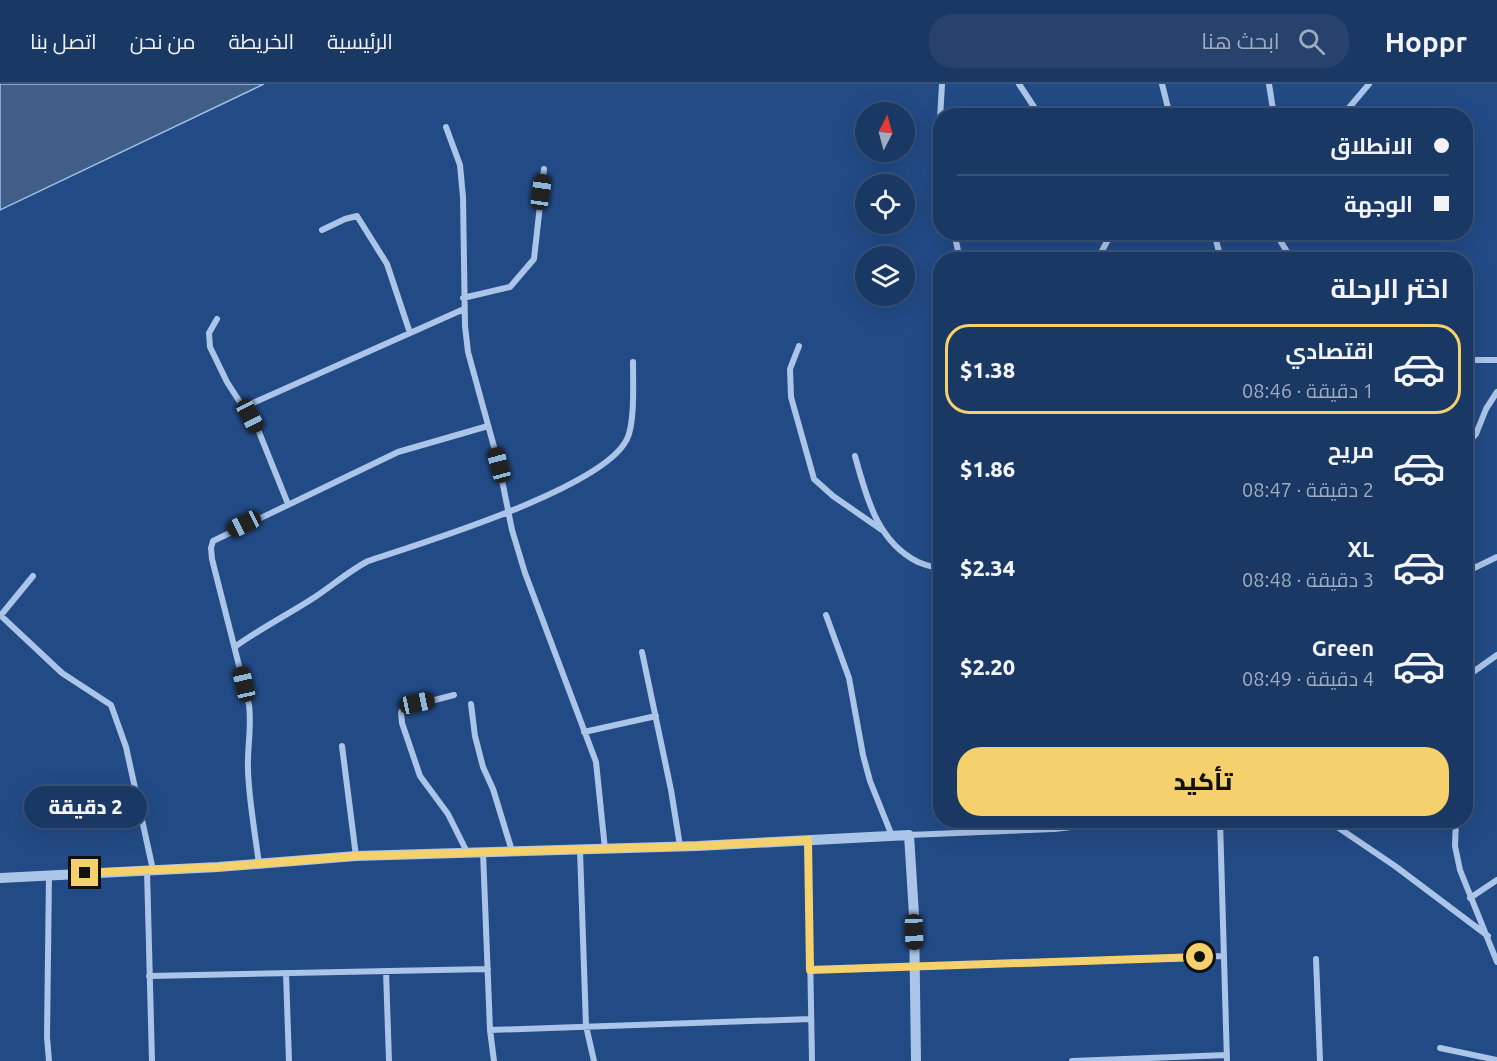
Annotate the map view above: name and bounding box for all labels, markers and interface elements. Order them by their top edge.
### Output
search box [929,14,1349,68]
icon: search [1295,25,1328,58]
text: Hoppr [1385,26,1467,57]
text: ابحث هنا [1201,28,1280,53]
text: اتصل بنا [30,29,97,53]
text: من نحن [130,29,196,53]
text: الخريطة [229,29,294,53]
text: الرئيسية [327,29,393,53]
north arrow [855,102,915,162]
map controls [855,102,915,306]
text: الانطلاق [1330,133,1413,158]
car [530,173,552,211]
button: locate [855,174,915,234]
text: الوجهة [1344,191,1413,216]
button: layers [855,246,915,306]
text: اختر الرحلة [1330,273,1449,303]
text: اقتصادي [1285,338,1374,363]
icon: car [1392,342,1446,396]
text: $1.38 [960,357,1015,382]
text: 1 دقيقة · 08:46 [1242,379,1374,402]
car [234,396,266,436]
text: مريح [1328,437,1374,462]
icon: car [1392,441,1446,495]
car [486,445,512,485]
text: $1.86 [960,456,1015,481]
text: 2 دقيقة · 08:47 [1242,478,1374,501]
car [224,508,264,540]
text: XL [1347,536,1374,561]
icon: car [1392,540,1446,594]
text: $2.34 [960,555,1015,580]
text: 3 دقيقة · 08:48 [1242,568,1374,591]
text: Green [1312,635,1374,660]
icon: car [1392,639,1446,693]
text: $2.20 [960,654,1015,679]
car [231,664,257,704]
text: 4 دقيقة · 08:49 [1242,667,1374,690]
car [398,690,436,716]
button: تأكيد [957,747,1449,816]
callout: 2 دقيقة [23,786,146,828]
text: 2 دقيقة [48,795,123,818]
route end [71,859,98,886]
car [904,914,924,950]
route start [1186,943,1213,970]

